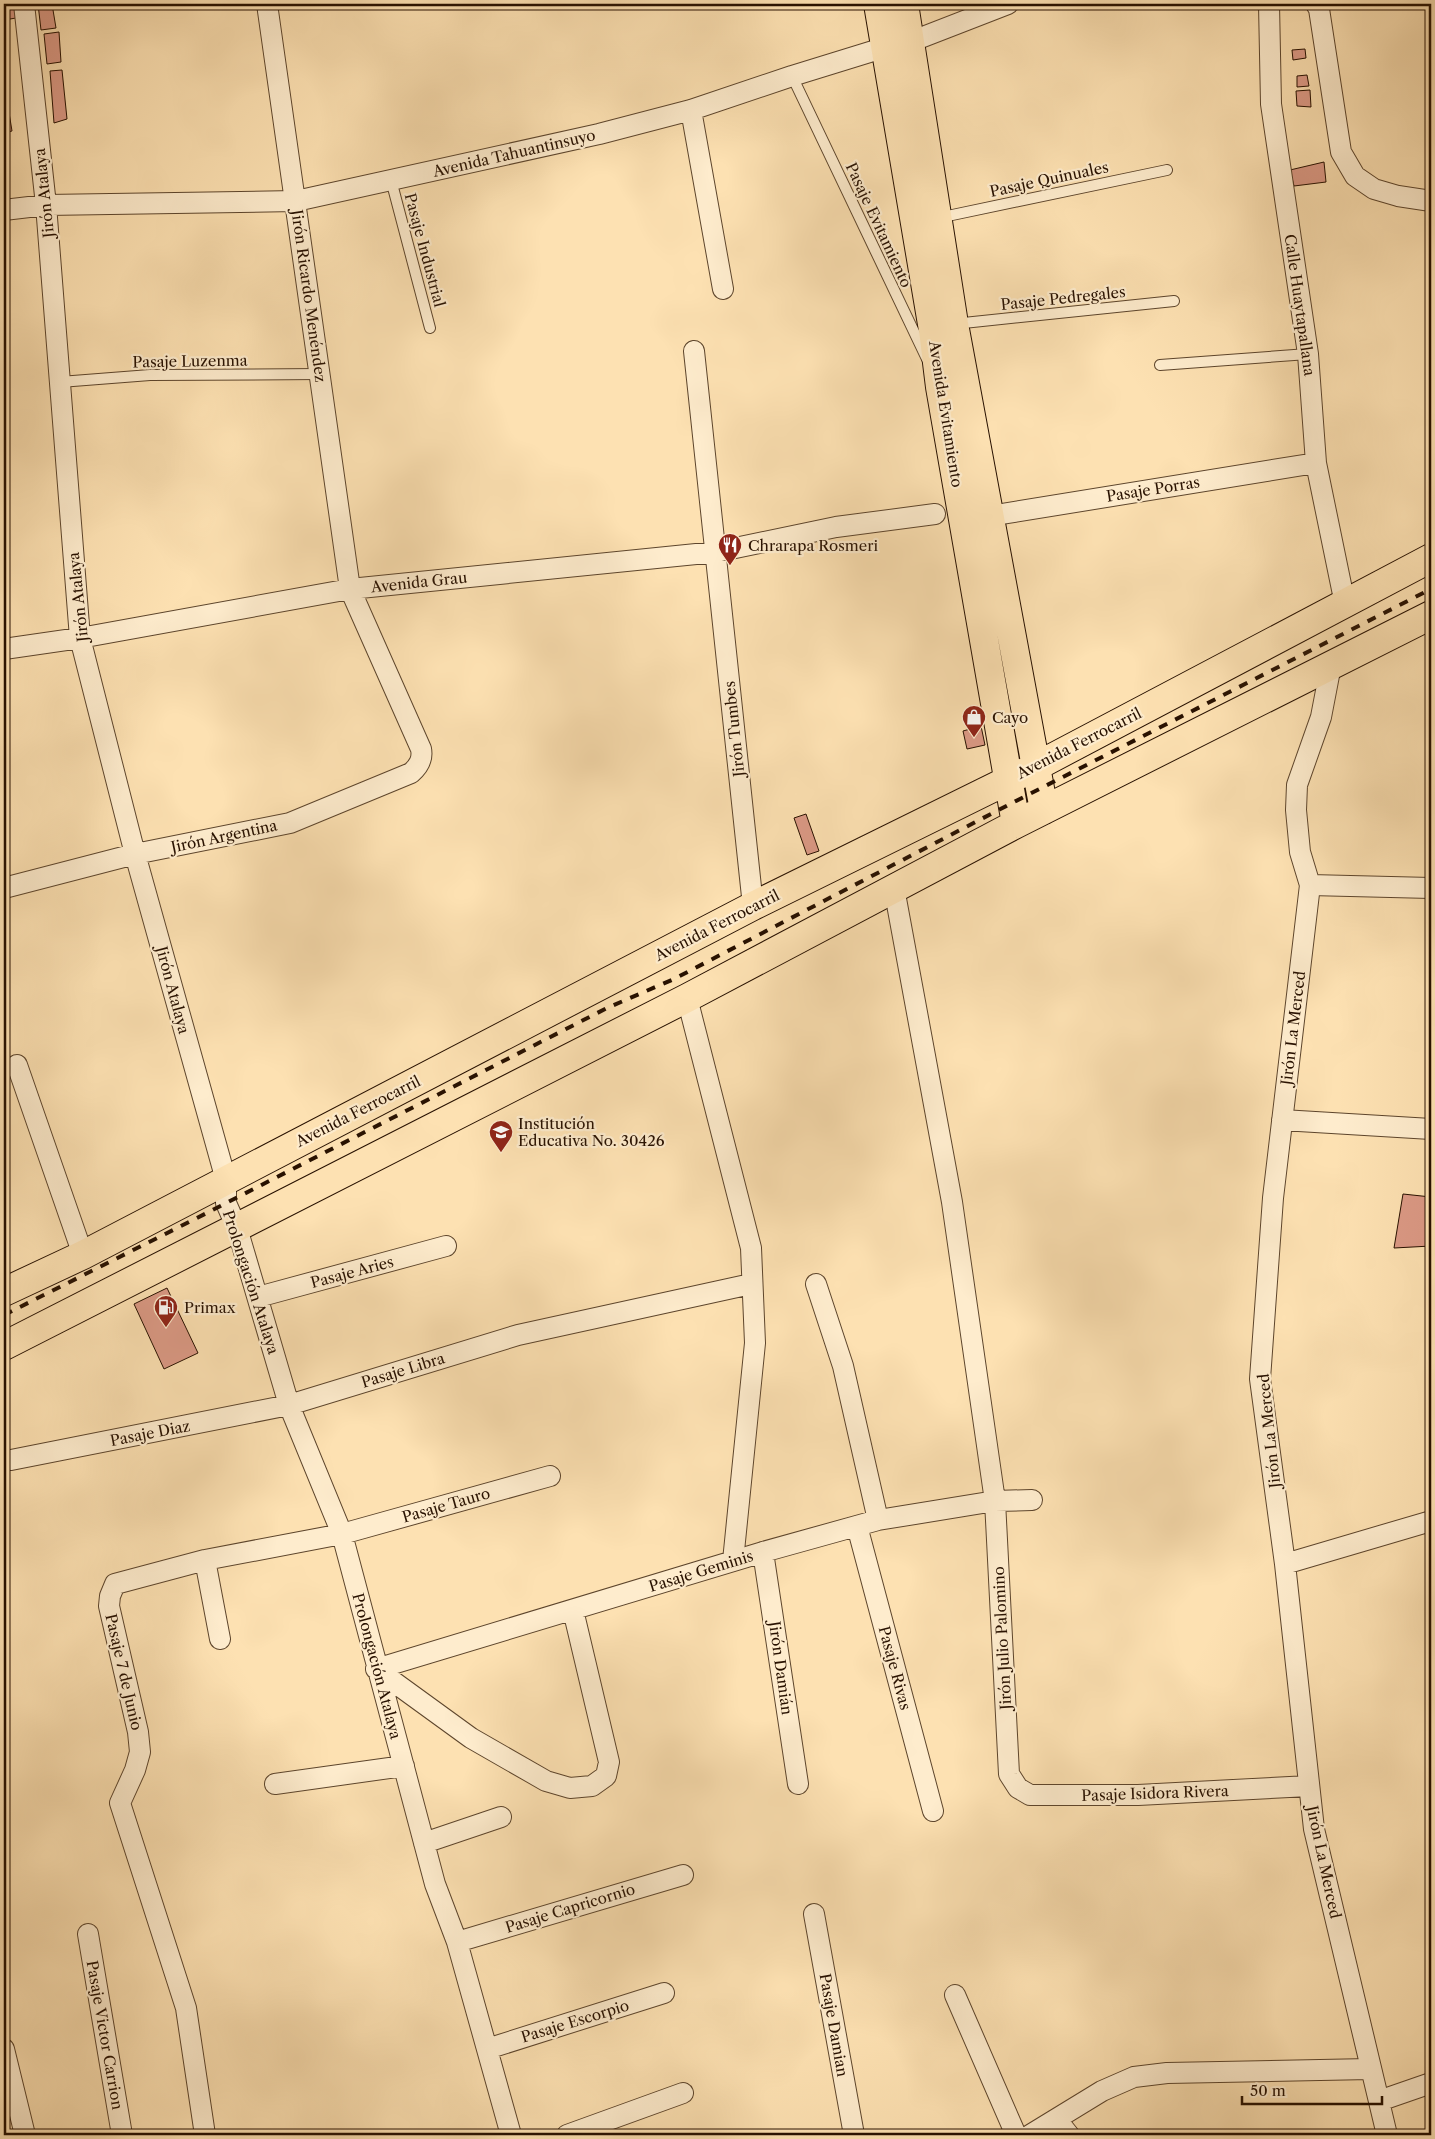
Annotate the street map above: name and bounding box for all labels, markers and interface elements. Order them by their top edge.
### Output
street label: Avenida Tahuantinsuyo [430,125,597,181]
street label: Jirón Atalaya [30,147,58,241]
street label: Pasaje Quinuales [988,157,1110,201]
street label: Pasaje Evitamiento [842,159,916,291]
street label: Pasaje Industrial [401,191,449,310]
street label: Jirón Ricardo Menéndez [287,207,331,384]
street label: Calle Huaytapallana [1281,233,1319,377]
street label: Pasaje Pedregales [1000,282,1126,314]
street label: Avenida Evitamiento [925,338,967,489]
street label: Pasaje Luzenma [132,350,248,372]
street label: Pasaje Porras [1105,472,1201,506]
restaurant icon: Chrarapa Rosmeri [717,532,743,566]
place label: Chrarapa Rosmeri [748,536,879,555]
street label: Jirón Atalaya [64,551,92,645]
street label: Avenida Grau [369,568,468,597]
street label: Jirón Tumbes [720,680,749,780]
street label: Avenida Ferrocarril [1012,703,1145,783]
shop icon: Cayo [961,704,987,738]
place label: Cayo [992,708,1028,727]
street label: Jirón Argentina [167,815,279,857]
street label: Avenida Ferrocarril [650,885,783,965]
street label: Jirón Atalaya [152,942,194,1036]
street label: Jirón La Merced [1276,970,1309,1088]
street label: Avenida Ferrocarril [291,1071,424,1151]
place label: Institución Educativa No. 30426 [518,1114,665,1150]
school or university icon: Institución Educativa No. 30426 [488,1119,514,1153]
street label: Prolongación Atalaya [219,1208,283,1357]
street label: Pasaje Aries [308,1252,396,1292]
fuel station icon: Primax [153,1294,179,1328]
place label: Primax [184,1298,236,1317]
street label: Pasaje Libra [359,1348,447,1392]
street label: Jirón La Merced [1254,1373,1285,1491]
street label: Pasaje Diaz [108,1416,192,1450]
street label: Pasaje Tauro [400,1483,492,1527]
street label: Pasaje Geminis [646,1546,756,1596]
street label: Jirón Julio Palomino [989,1566,1015,1712]
street label: Prolongación Atalaya [348,1591,406,1741]
street label: Pasaje 7 de Junio [101,1612,147,1732]
street label: Jirón Damián [765,1618,797,1717]
street label: Pasaje Rivas [875,1624,915,1712]
street label: Pasaje Isidora Rivera [1081,1781,1229,1805]
street label: Jirón La Merced [1302,1802,1345,1920]
street label: Pasaje Capricornio [503,1879,637,1937]
street label: Pasaje Victor Carrion [83,1959,128,2112]
street label: Pasaje Damian [816,1972,853,2079]
street label: Pasaje Escorpio [519,1996,631,2046]
scale bar [1242,2074,1382,2106]
text: 50 m [1250,2081,1286,2100]

